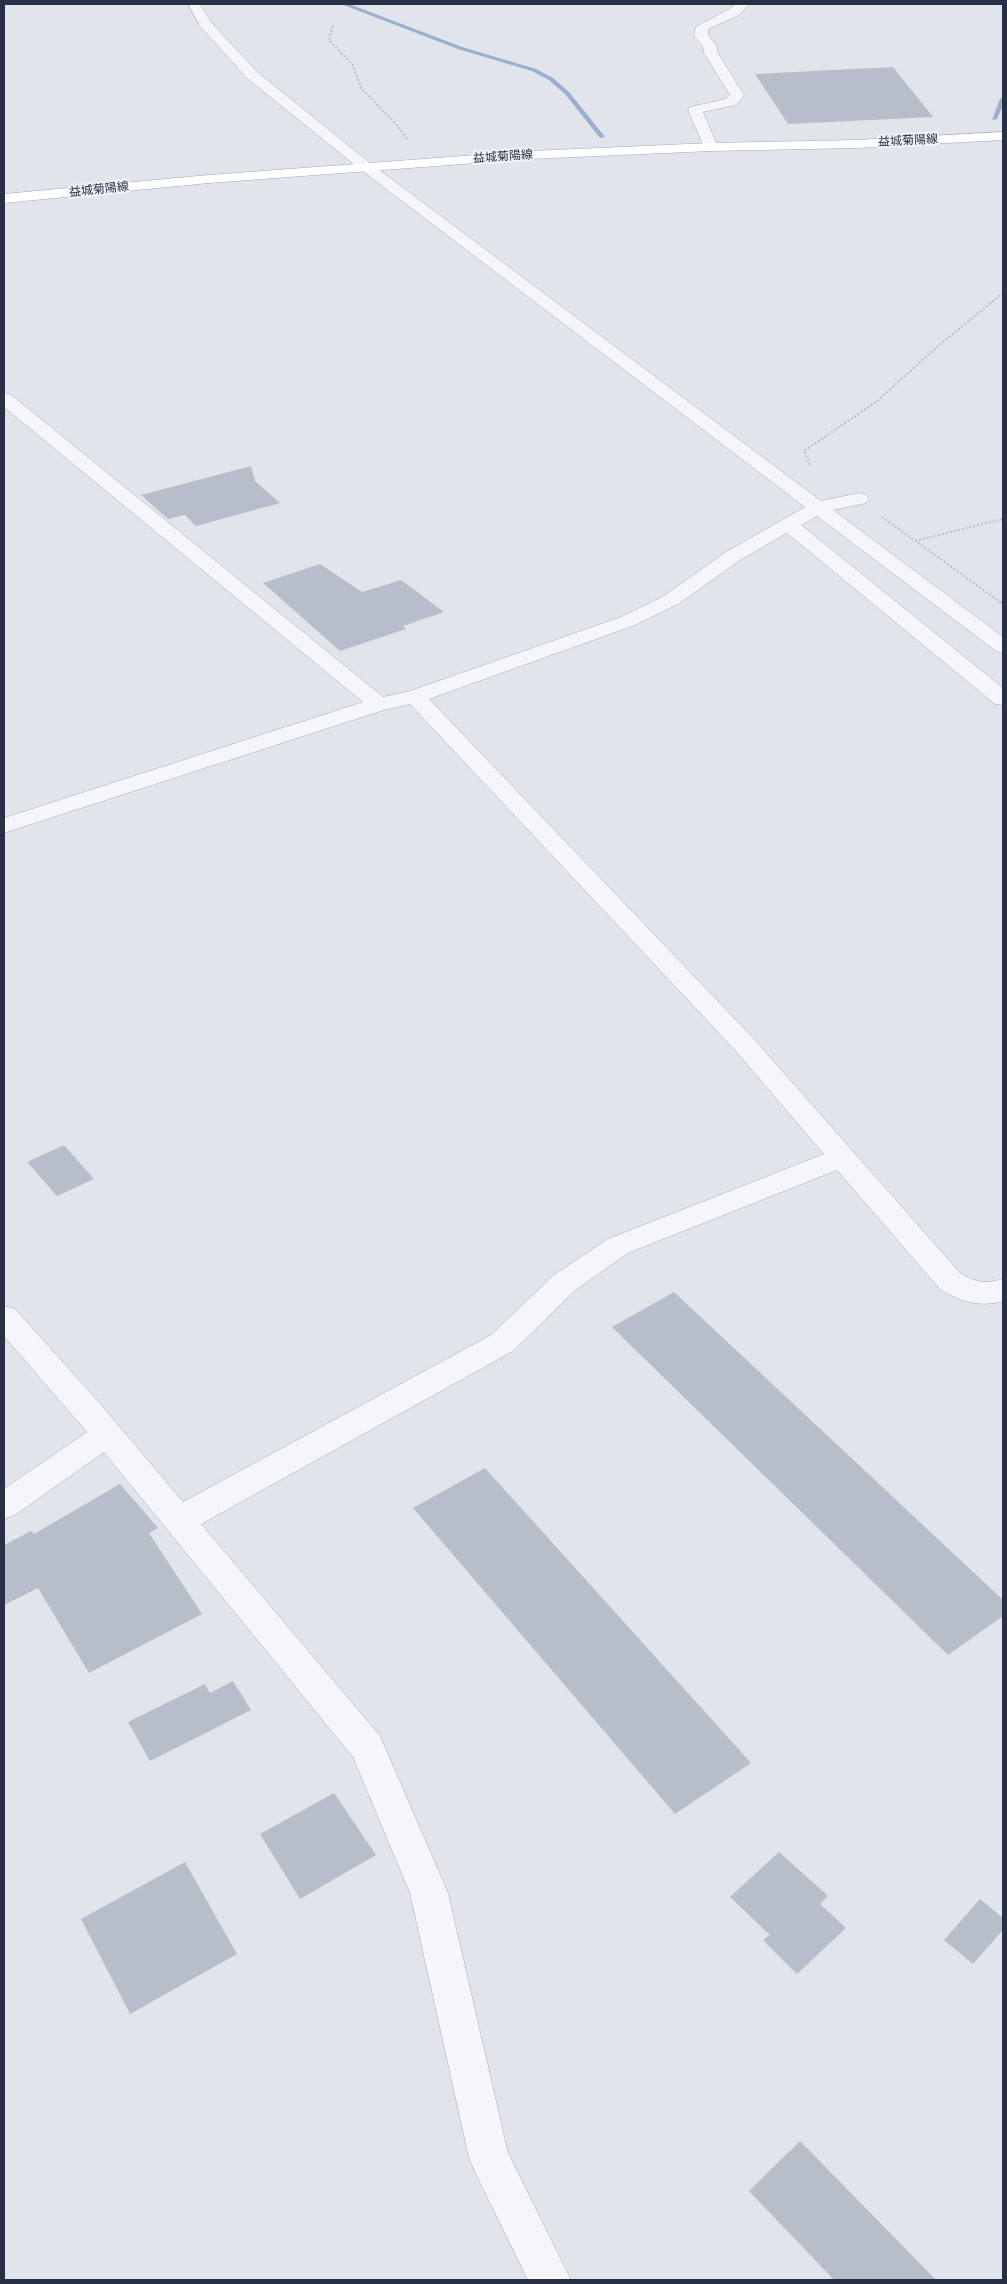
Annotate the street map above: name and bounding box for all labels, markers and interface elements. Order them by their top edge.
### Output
street label: 益城菊陽線 [878,132,938,150]
street label: 益城菊陽線 [473,148,533,166]
street label: 益城菊陽線 [68,180,130,200]

